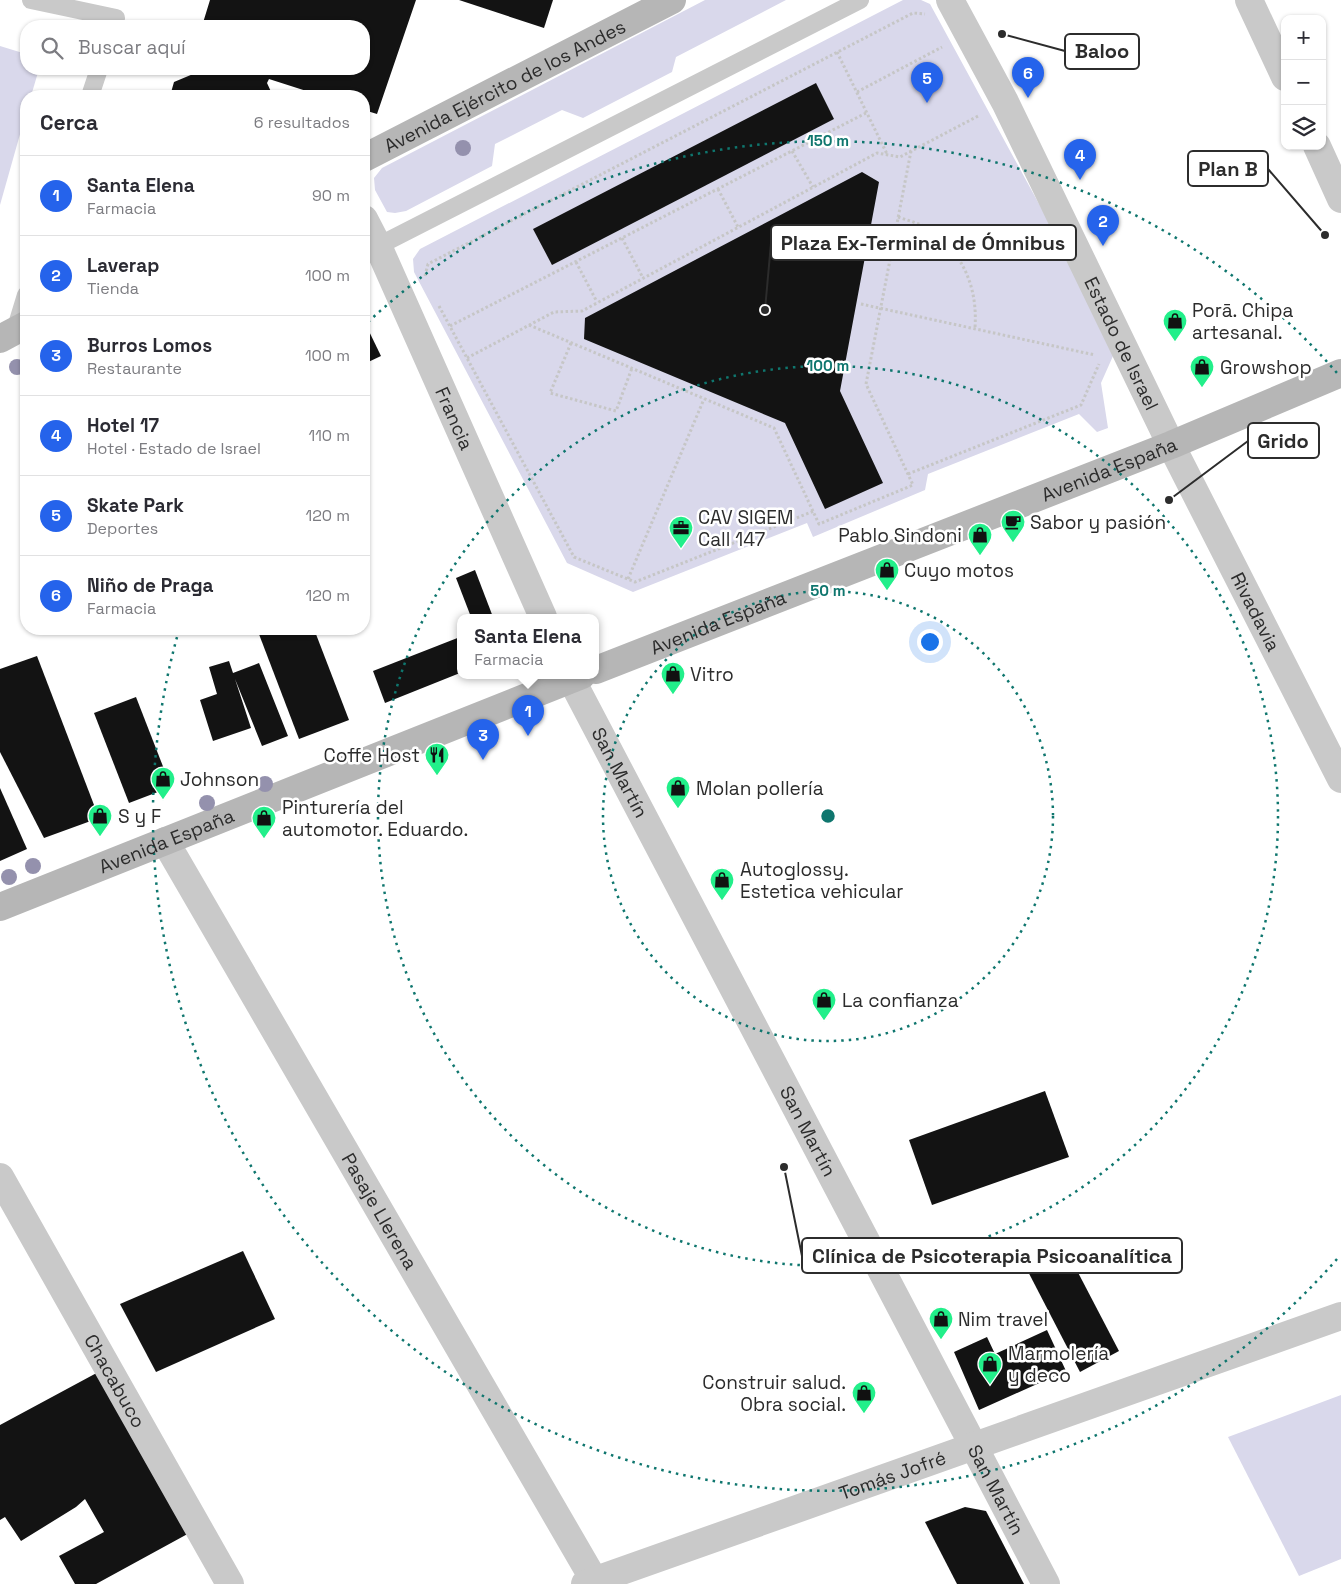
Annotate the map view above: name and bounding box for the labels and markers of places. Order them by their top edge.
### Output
callout: Baloo [1065,34,1139,69]
pin: 6 [1012,57,1044,98]
pin: 5 [911,62,943,103]
pin: 4 [1064,139,1096,180]
callout: Plan B [1188,151,1268,186]
pin: 2 [1087,205,1119,246]
callout: Plaza Ex-Terminal de Ómnibus [771,225,1076,260]
place label: Porā. Chipa artesanal. [1192,298,1293,345]
shop icon: Porā. Chipa artesanal. [1162,308,1188,342]
shop icon: Growshop [1189,354,1215,388]
place label: Growshop [1220,355,1312,380]
callout: Grido [1248,423,1319,458]
place label: CAV SIGEM Call 147 [698,505,793,552]
cafe icon: Sabor y pasión [1000,509,1026,543]
place label: Sabor y pasión [1030,510,1166,535]
office icon: CAV SIGEM Call 147 [668,515,694,549]
shop icon: Pablo Sindoni [967,522,993,556]
place label: Pablo Sindoni [838,523,962,548]
shop icon: Cuyo motos [874,557,900,591]
place label: Cuyo motos [904,558,1014,583]
shop icon: Vitro [660,661,686,695]
place label: Vitro [690,662,734,687]
pin: 1 [512,695,544,736]
pin: 3 [467,719,499,760]
restaurant icon: Coffe Host [424,742,450,776]
place label: Coffe Host [324,743,420,768]
shop icon: Johnson [150,766,176,800]
place label: Johnson [180,767,259,792]
shop icon: Molan pollería [665,775,691,809]
place label: Molan pollería [696,776,824,801]
place label: Pinturería del automotor. Eduardo. [282,795,468,842]
shop icon: S y F [87,803,113,837]
place label: S y F [118,804,161,829]
shop icon: Pinturería del automotor. Eduardo. [251,805,277,839]
centre of rings [819,807,837,825]
place label: Autoglossy. Estetica vehicular [740,857,903,904]
shop icon: Autoglossy. Estetica vehicular [709,867,735,901]
shop icon: La confianza [811,987,837,1021]
place label: La confianza [842,988,959,1013]
callout: Clínica de Psicoterapia Psicoanalítica [802,1238,1182,1273]
shop icon: Nim travel [928,1306,954,1340]
place label: Nim travel [958,1307,1048,1332]
place label: Marmolería y deco [1008,1341,1109,1388]
shop icon: Marmolería y deco [977,1351,1003,1385]
place label: Construir salud. Obra social. [702,1370,846,1417]
shop icon: Construir salud. Obra social. [851,1380,877,1414]

